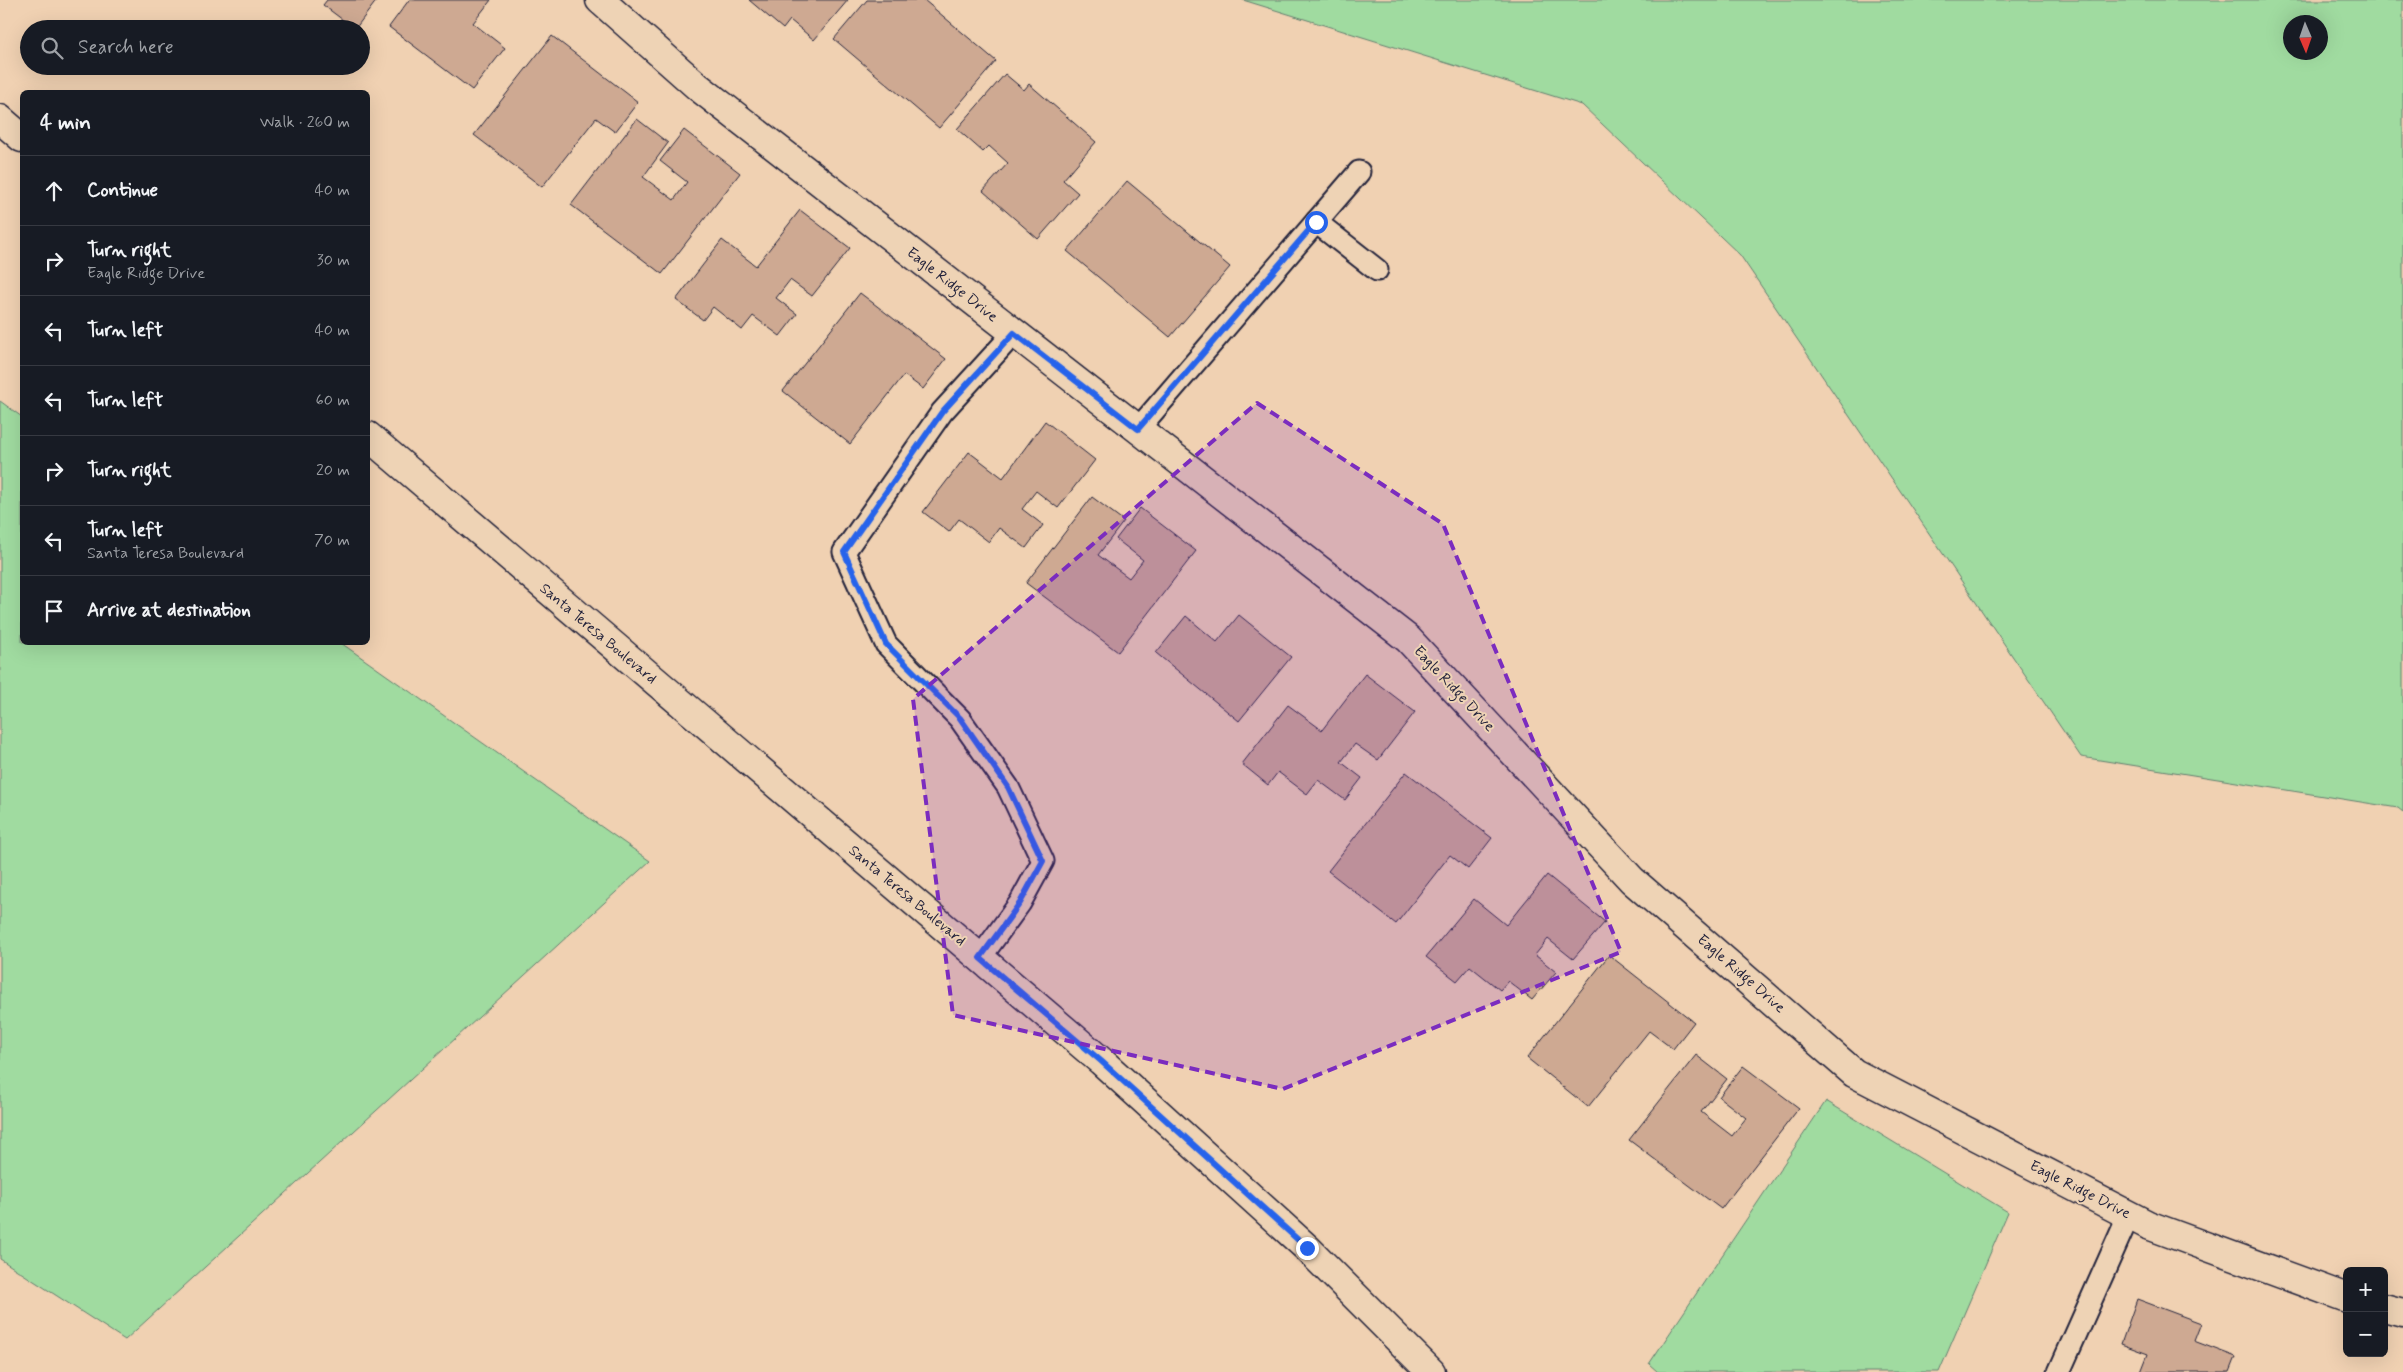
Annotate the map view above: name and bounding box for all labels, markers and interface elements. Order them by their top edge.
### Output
north arrow [2283,15,2328,60]
search box [20,20,370,75]
icon: search [38,34,66,62]
text: Search here [78,35,174,60]
text: 4 min [40,109,91,137]
text: Walk · 260 m [260,112,350,133]
icon: ahead [40,177,68,205]
text: Continue [87,178,158,203]
text: 40 m [314,180,350,201]
route start [1305,211,1328,234]
text: Turn right [87,238,171,263]
street label: Eagle Ridge Drive [902,243,1002,328]
icon: right [40,247,68,275]
text: 30 m [317,250,350,271]
text: Eagle Ridge Drive [87,263,205,284]
icon: left [40,317,68,345]
text: Turn left [87,318,163,343]
text: 40 m [314,320,350,341]
icon: left [40,387,68,415]
text: Turn left [87,388,163,413]
text: 60 m [316,390,350,411]
icon: right [40,457,68,485]
text: Turn right [87,458,171,483]
text: 20 m [316,460,350,481]
text: Turn left [87,518,163,543]
icon: left [40,527,68,555]
text: 70 m [314,530,350,551]
text: Santa Teresa Boulevard [87,543,244,564]
street label: Santa Teresa Boulevard [535,579,661,689]
icon: arrive [40,597,68,625]
text: Arrive at destination [87,598,251,623]
street label: Eagle Ridge Drive [1408,642,1499,737]
street label: Santa Teresa Boulevard [844,841,970,951]
street label: Eagle Ridge Drive [1692,930,1789,1019]
street label: Eagle Ridge Drive [2026,1156,2134,1225]
route end [1296,1237,1319,1260]
map controls [2343,1267,2388,1357]
button: + [2343,1267,2388,1312]
button: − [2343,1312,2388,1357]

